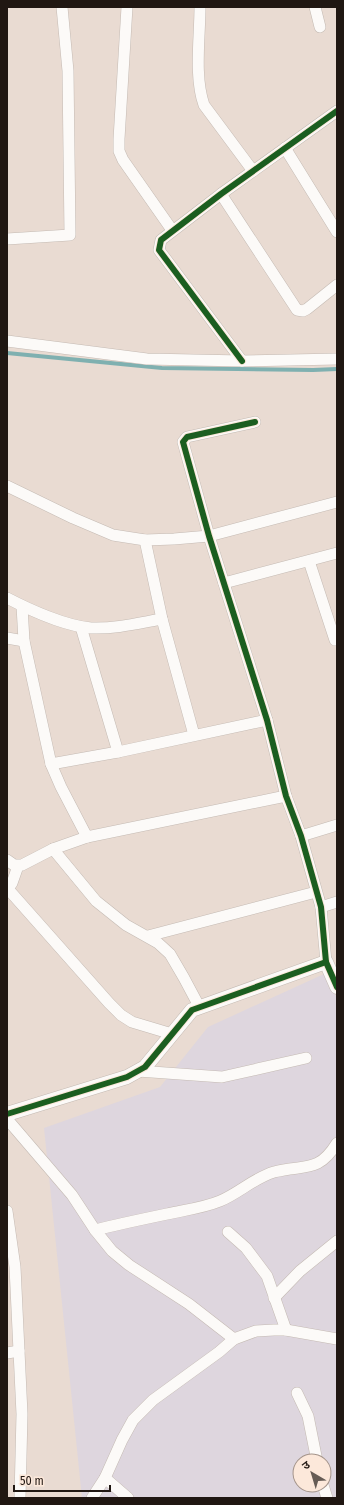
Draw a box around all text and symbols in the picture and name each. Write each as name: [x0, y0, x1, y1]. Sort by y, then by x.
north arrow: [292, 1453, 332, 1493]
text: उ: [300, 1458, 313, 1473]
scale bar: [14, 1467, 110, 1493]
text: 50 m: [20, 1474, 44, 1488]

